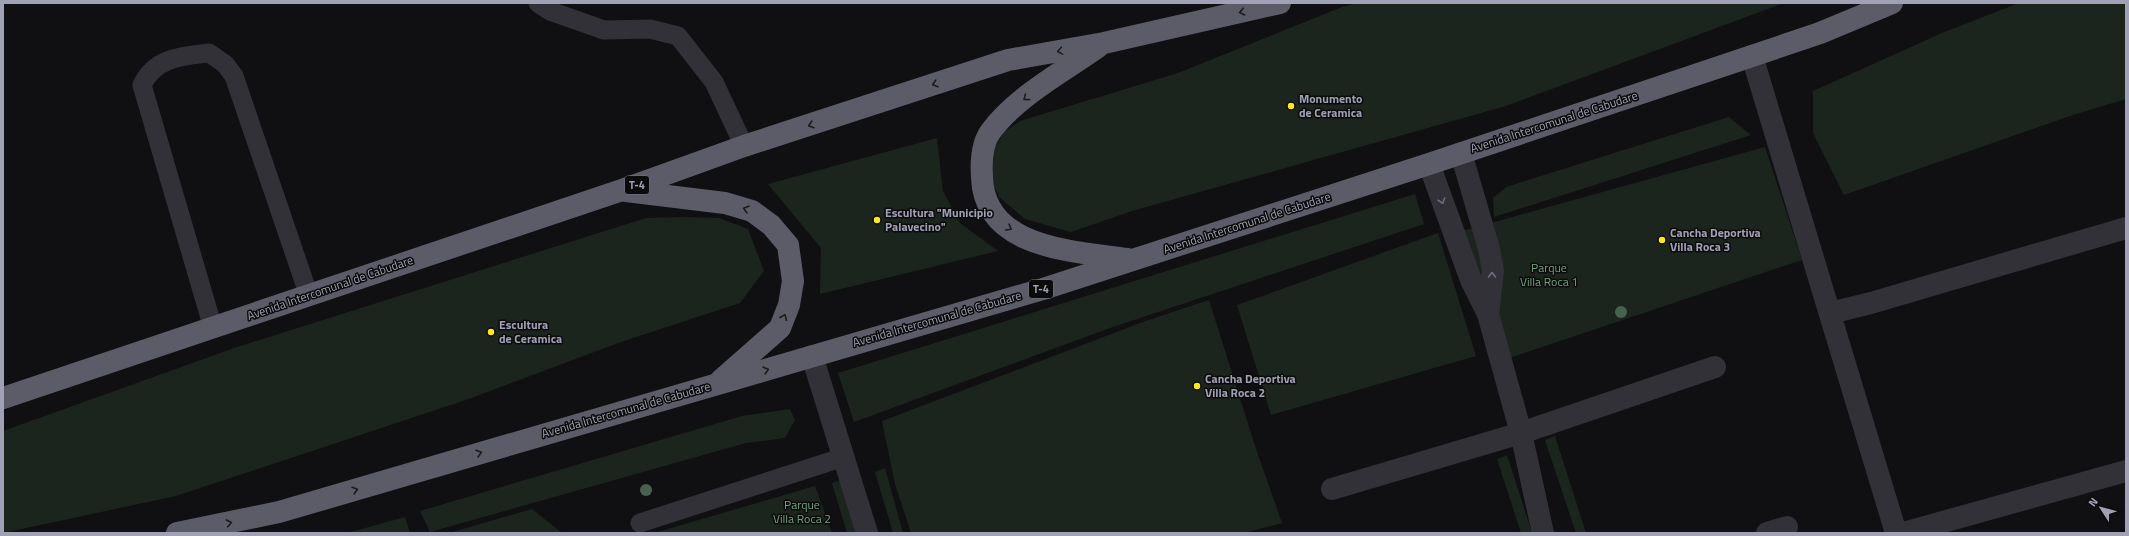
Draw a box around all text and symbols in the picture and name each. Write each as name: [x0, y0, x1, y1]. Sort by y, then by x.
one-way arrow: [1239, 7, 1245, 15]
one-way arrow: [1057, 46, 1063, 55]
one-way arrow: [931, 80, 938, 88]
street label: Avenida Intercomunal de Cabudare: [1468, 85, 1640, 158]
place label: Monumento de Ceramica: [1299, 89, 1362, 122]
one-way arrow: [1024, 93, 1031, 100]
marker: Monumento de Ceramica: [1286, 101, 1296, 111]
one-way arrow: [808, 120, 815, 128]
road number: T-4: [625, 176, 649, 194]
street label: Avenida Intercomunal de Cabudare: [1161, 186, 1333, 259]
one-way arrow: [1437, 197, 1446, 204]
place label: Escultura "Municipio Palavecino": [885, 203, 993, 236]
one-way arrow: [743, 205, 750, 214]
marker: Escultura "Municipio Palavecino": [872, 215, 882, 225]
place label: Cancha Deportiva Villa Roca 3: [1670, 223, 1761, 256]
one-way arrow: [1005, 224, 1012, 231]
marker: Cancha Deportiva Villa Roca 3: [1657, 235, 1667, 245]
street label: Avenida Intercomunal de Cabudare: [244, 250, 416, 325]
park label: Parque Villa Roca 1: [1520, 258, 1578, 291]
one-way arrow: [1488, 272, 1496, 278]
road number: T-4: [1029, 280, 1053, 298]
street label: Avenida Intercomunal de Cabudare: [850, 285, 1024, 352]
one-way arrow: [779, 314, 787, 322]
place label: Escultura de Ceramica: [499, 315, 562, 348]
marker: Escultura de Ceramica: [486, 327, 496, 337]
one-way arrow: [762, 366, 769, 375]
place label: Cancha Deportiva Villa Roca 2: [1205, 369, 1296, 402]
street label: Avenida Intercomunal de Cabudare: [539, 376, 713, 443]
marker: Cancha Deportiva Villa Roca 2: [1192, 381, 1202, 391]
one-way arrow: [476, 449, 483, 458]
one-way arrow: [351, 486, 358, 495]
north arrow: [2081, 488, 2121, 528]
text: N: [2084, 494, 2102, 510]
park label: Parque Villa Roca 2: [773, 495, 831, 528]
one-way arrow: [226, 519, 232, 527]

